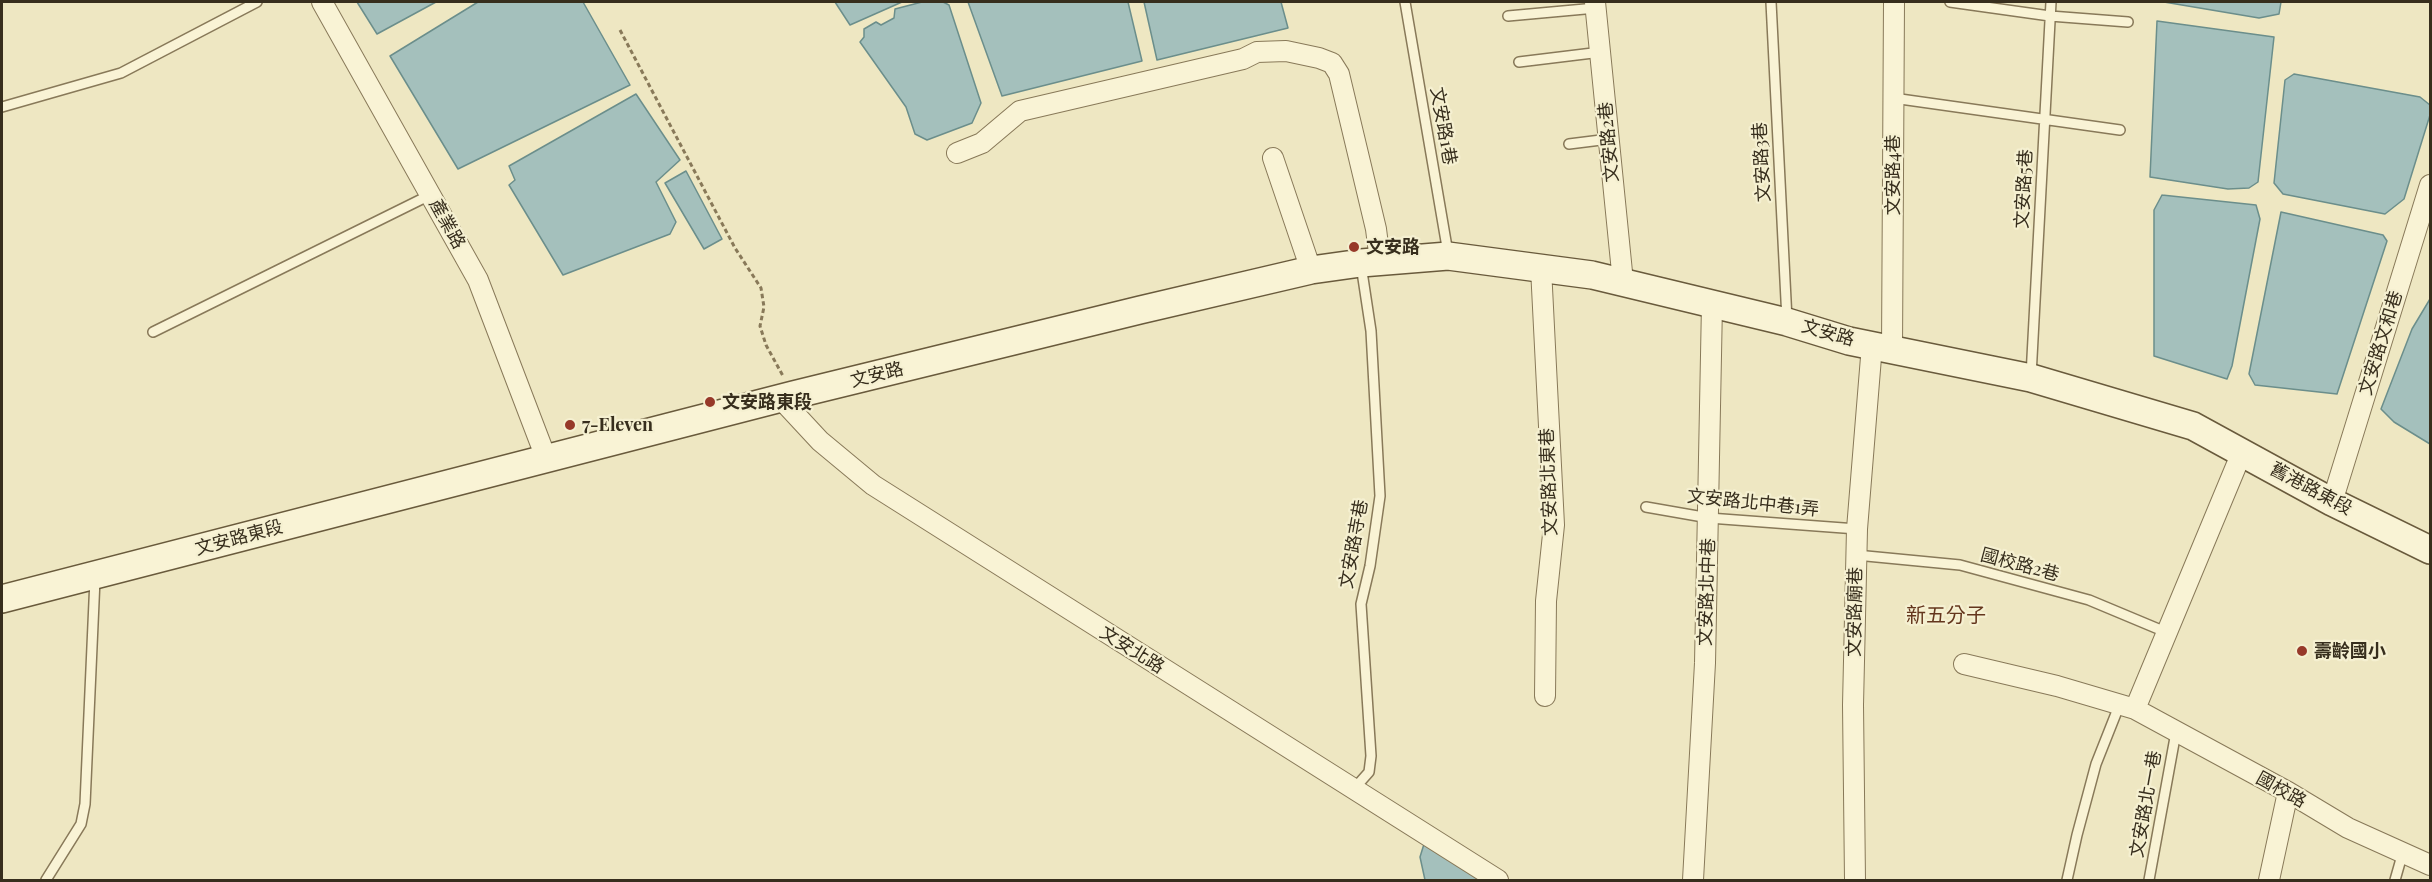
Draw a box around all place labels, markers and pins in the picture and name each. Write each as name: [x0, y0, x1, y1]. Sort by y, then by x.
place label: 文安路: [1366, 236, 1420, 258]
marker: 文安路: [1347, 240, 1361, 254]
place label: 文安路東段: [722, 391, 812, 413]
marker: 文安路東段: [703, 395, 717, 409]
place label: 7-Eleven: [582, 414, 653, 436]
marker: 7-Eleven: [563, 418, 577, 432]
place label: 壽齡國小: [2314, 640, 2386, 662]
marker: 壽齡國小: [2295, 644, 2309, 658]

